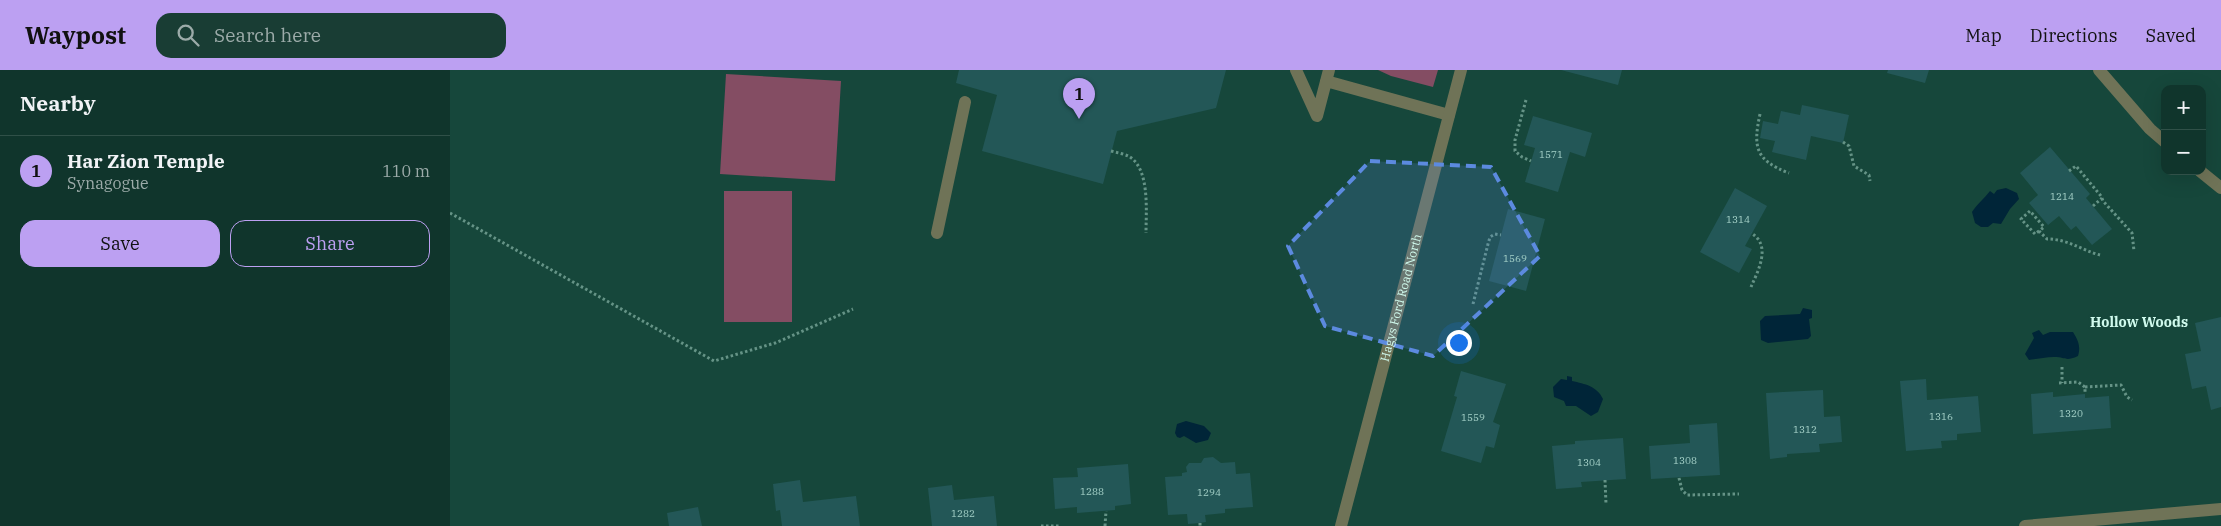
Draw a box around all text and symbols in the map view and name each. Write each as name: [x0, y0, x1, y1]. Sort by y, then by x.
search box: [156, 13, 506, 58]
text: Waypost: [25, 19, 126, 51]
icon: search: [174, 21, 202, 49]
text: Search here: [214, 23, 321, 47]
text: Map: [1965, 24, 2002, 47]
text: Directions: [2030, 24, 2118, 47]
text: Saved: [2146, 24, 2196, 47]
pin: 1: [1063, 78, 1095, 119]
map controls: [2161, 85, 2206, 175]
button: +: [2161, 85, 2206, 130]
text: Nearby: [20, 89, 96, 117]
button: −: [2161, 130, 2206, 175]
house number: 1571: [1539, 148, 1563, 161]
text: Har Zion Temple: [67, 149, 225, 173]
text: 1: [31, 161, 41, 181]
text: 110 m: [382, 161, 430, 181]
text: Synagogue: [67, 173, 149, 193]
house number: 1214: [2050, 190, 2074, 203]
house number: 1314: [1726, 213, 1750, 226]
button: Save: [20, 220, 220, 267]
button: Share: [230, 220, 430, 267]
street label: Hagys Ford Road North: [1377, 232, 1425, 363]
house number: 1569: [1503, 252, 1527, 265]
district label: Hollow Woods: [2090, 313, 2188, 331]
your location: [1446, 330, 1472, 356]
house number: 1320: [2059, 407, 2083, 420]
house number: 1316: [1929, 410, 1953, 423]
house number: 1559: [1461, 411, 1485, 424]
house number: 1312: [1793, 423, 1817, 436]
house number: 1308: [1673, 454, 1697, 467]
house number: 1304: [1577, 456, 1601, 469]
house number: 1288: [1080, 485, 1104, 498]
house number: 1294: [1197, 486, 1221, 499]
house number: 1282: [951, 507, 975, 520]

